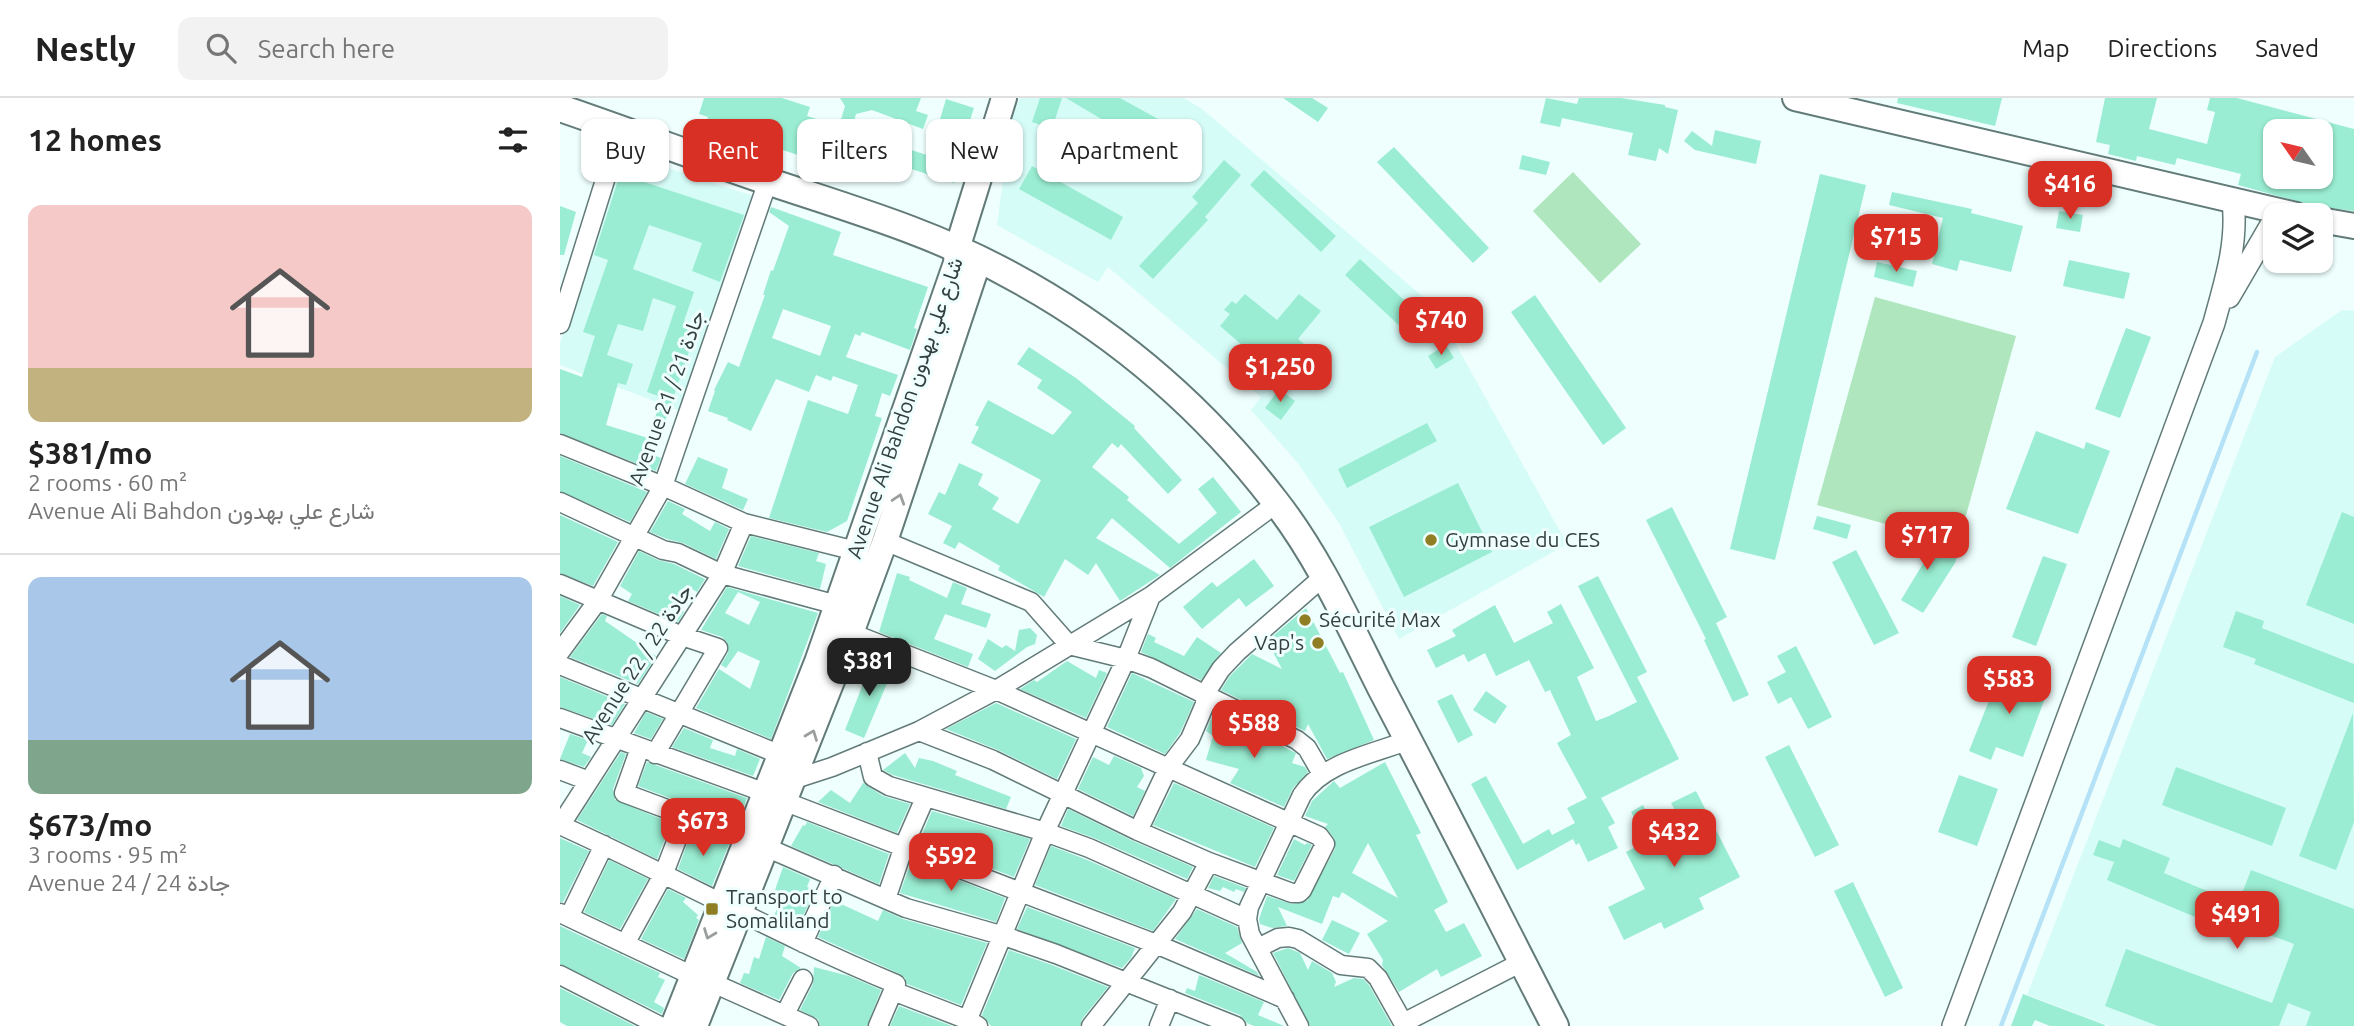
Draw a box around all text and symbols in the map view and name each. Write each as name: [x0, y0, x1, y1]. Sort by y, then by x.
search box: [178, 17, 668, 80]
icon: search: [202, 29, 240, 67]
text: Nestly: [35, 30, 136, 67]
text: Search here: [258, 34, 395, 63]
text: Map: [2022, 35, 2069, 62]
text: Directions: [2107, 35, 2217, 62]
text: Saved: [2255, 35, 2319, 62]
chip: Buy: [581, 119, 669, 182]
chip: Rent: [683, 119, 783, 182]
chip: Filters: [797, 119, 912, 182]
chip: New: [926, 119, 1023, 182]
chip: Apartment: [1037, 119, 1202, 182]
north arrow: [2263, 119, 2333, 189]
map controls: [2263, 119, 2333, 273]
icon: filters: [494, 121, 532, 159]
text: 12 homes: [28, 123, 162, 157]
pin: $416: [2029, 162, 2111, 221]
text: $416: [2044, 171, 2096, 196]
button: layers: [2263, 203, 2333, 273]
pin: $715: [1855, 214, 1937, 274]
text: $715: [1870, 224, 1922, 249]
icon: home: [217, 250, 343, 376]
street label: Avenue Ali Bahdon شارع علي بهدون: [841, 254, 973, 563]
pin: $740: [1400, 298, 1482, 357]
street label: Avenue 21 / جادة 21: [623, 307, 710, 489]
text: $740: [1415, 307, 1467, 332]
pin: $1,250: [1223, 344, 1337, 404]
text: $1,250: [1245, 354, 1315, 379]
text: $381/mo: [28, 436, 152, 470]
text: 2 rooms · 60 m²: [28, 470, 187, 495]
one-way arrow: [891, 493, 905, 505]
text: Avenue Ali Bahdon شارع علي بهدون: [28, 498, 375, 523]
pin: $717: [1886, 512, 1968, 572]
text: $717: [1901, 522, 1953, 547]
place label: Gymnase du CES: [1445, 527, 1600, 551]
marker: Gymnase du CES: [1423, 532, 1439, 548]
street label: Avenue 22 / جادة 22: [576, 580, 697, 748]
place label: Sécurité Max: [1319, 607, 1441, 631]
marker: Sécurité Max: [1297, 612, 1313, 628]
icon: home: [217, 622, 343, 748]
place label: Vap's: [1254, 630, 1304, 654]
marker: Vap's: [1310, 635, 1326, 651]
pin: $381: [828, 638, 910, 698]
text: $381: [843, 648, 895, 673]
pin: $583: [1968, 656, 2050, 716]
text: $583: [1983, 666, 2035, 691]
pin: $588: [1213, 700, 1295, 760]
text: $588: [1228, 710, 1280, 735]
one-way arrow: [803, 730, 817, 742]
pin: $673: [662, 798, 744, 858]
text: $673/mo: [28, 808, 152, 842]
text: $673: [677, 808, 729, 833]
pin: $432: [1633, 810, 1715, 869]
text: $432: [1648, 819, 1700, 844]
pin: $592: [910, 834, 992, 893]
text: 3 rooms · 95 m²: [28, 842, 187, 867]
text: $592: [925, 843, 977, 868]
text: Avenue 24 / جادة 24: [28, 870, 230, 895]
place label: Transport to Somaliland: [726, 884, 843, 932]
pin: $491: [2196, 892, 2278, 951]
marker: Transport to Somaliland: [704, 901, 720, 917]
text: $491: [2211, 901, 2263, 926]
one-way arrow: [703, 928, 717, 940]

